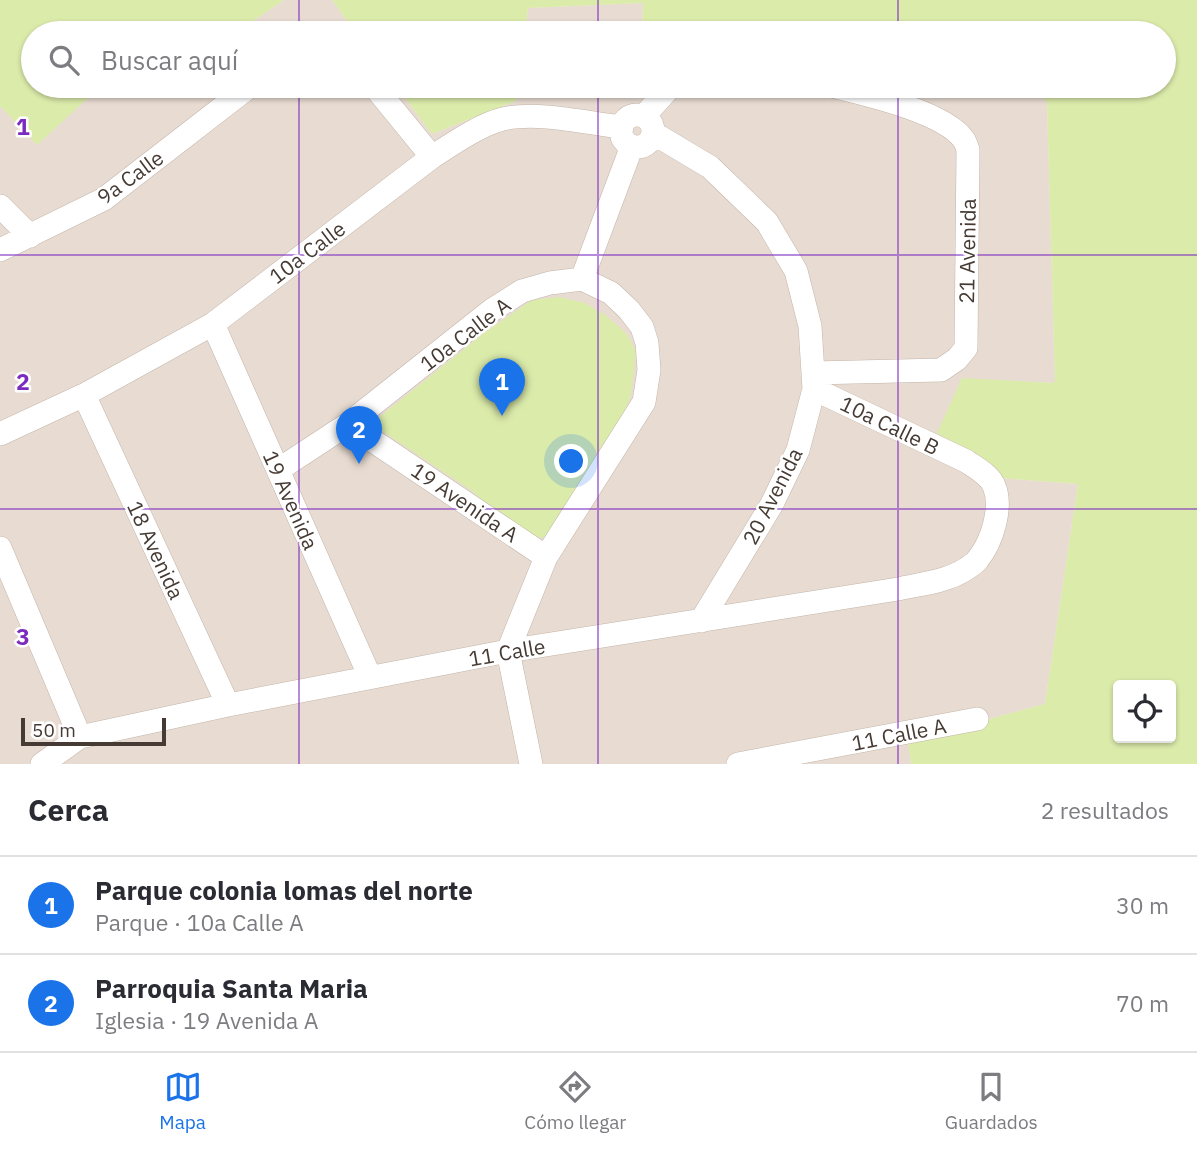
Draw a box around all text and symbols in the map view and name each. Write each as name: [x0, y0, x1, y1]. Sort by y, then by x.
search box: [21, 21, 1176, 98]
icon: search: [45, 41, 83, 79]
text: Buscar aquí: [101, 43, 238, 77]
text: 1: [16, 111, 30, 141]
street label: 9a Calle: [91, 143, 169, 211]
street label: 21 Avenida: [952, 198, 982, 304]
street label: 10a Calle: [263, 214, 351, 290]
street label: 10a Calle A: [414, 291, 516, 377]
pin: 1: [479, 358, 525, 416]
text: 2: [16, 366, 30, 396]
street label: 10a Calle B: [836, 389, 944, 461]
pin: 2: [336, 406, 382, 464]
street label: 20 Avenida: [736, 443, 808, 549]
your location: [554, 444, 588, 478]
street label: 19 Avenida: [257, 446, 325, 554]
street label: 19 Avenida A: [406, 456, 524, 548]
street label: 18 Avenida: [121, 496, 191, 604]
text: 3: [16, 621, 30, 651]
street label: 11 Calle: [467, 632, 547, 672]
map controls: [1113, 680, 1176, 743]
button: locate: [1113, 680, 1176, 743]
street label: 11 Calle A: [849, 711, 949, 757]
scale bar: [21, 715, 166, 747]
text: 50 m: [32, 718, 76, 742]
text: Cerca: [28, 790, 109, 829]
text: 2 resultados: [1041, 795, 1169, 825]
text: Parque colonia lomas del norte: [95, 873, 473, 907]
text: 1: [44, 890, 58, 920]
text: 30 m: [1116, 890, 1169, 920]
text: Parque · 10a Calle A: [95, 907, 304, 937]
text: Parroquia Santa Maria: [95, 971, 368, 1005]
text: 2: [44, 988, 58, 1018]
text: 70 m: [1116, 988, 1169, 1018]
text: Iglesia · 19 Avenida A: [95, 1005, 319, 1035]
tab: Mapa: [159, 1068, 206, 1134]
tab: Cómo llegar: [524, 1068, 626, 1134]
tab: Guardados: [945, 1068, 1038, 1134]

